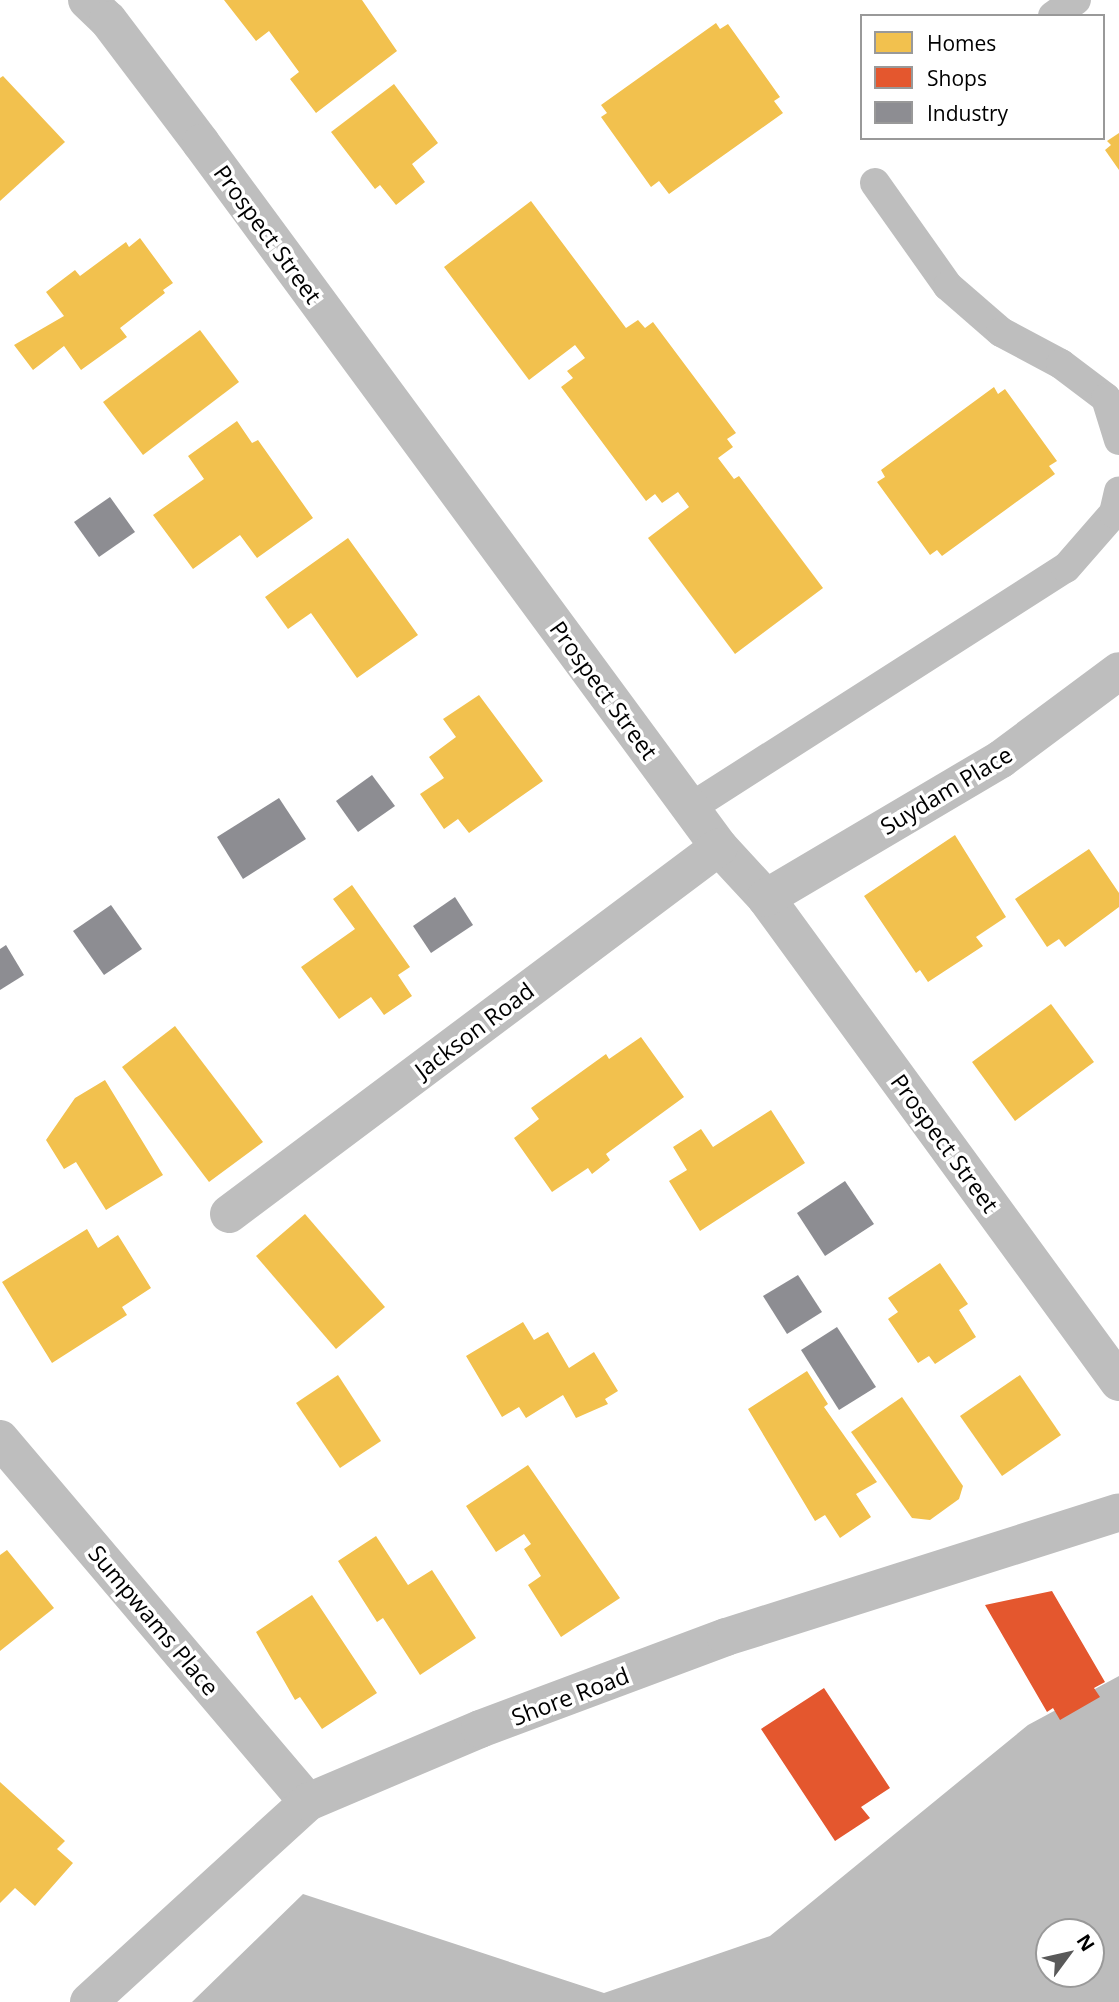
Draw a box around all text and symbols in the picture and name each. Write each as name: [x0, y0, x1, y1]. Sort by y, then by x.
legend: [860, 14, 1105, 140]
text: Homes: [927, 29, 996, 57]
text: Shops: [927, 64, 987, 92]
text: Industry: [927, 99, 1008, 127]
street label: Prospect Street: [209, 159, 327, 309]
street label: Prospect Street: [545, 615, 663, 765]
street label: Suydam Place: [875, 740, 1017, 840]
street label: Jackson Road: [409, 976, 539, 1084]
street label: Prospect Street: [886, 1068, 1004, 1218]
street label: Sumpwams Place: [83, 1539, 225, 1701]
street label: Shore Road: [507, 1661, 633, 1731]
north arrow: [1035, 1918, 1105, 1988]
text: N: [1071, 1929, 1101, 1956]

